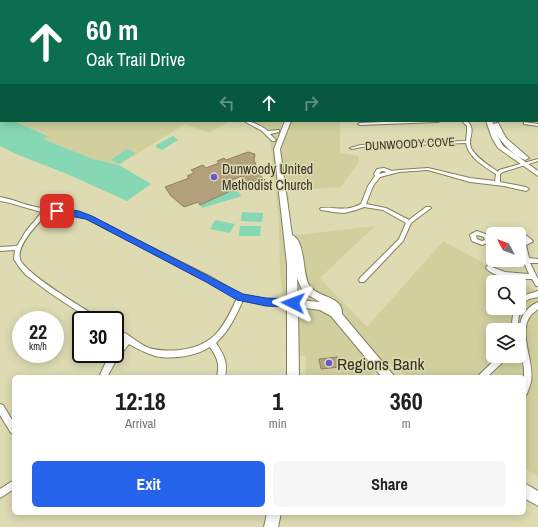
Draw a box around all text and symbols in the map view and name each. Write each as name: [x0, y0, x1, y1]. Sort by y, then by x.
text: 60 m: [86, 11, 138, 49]
icon: ahead: [20, 16, 72, 68]
text: Oak Trail Drive: [86, 47, 185, 72]
icon: left: [216, 92, 238, 114]
icon: ahead: [258, 92, 280, 114]
icon: right: [300, 92, 322, 114]
street label: DUNWOODY COVE: [365, 134, 455, 154]
place label: Dunwoody United Methodist Church: [222, 160, 313, 194]
marker: Dunwoody United Methodist Church: [209, 172, 219, 182]
pin: [40, 194, 74, 228]
icon: arrive: [46, 200, 68, 222]
north arrow: [486, 227, 526, 267]
map controls: [486, 227, 526, 363]
button: search: [486, 275, 526, 315]
position arrow: [272, 282, 314, 324]
speed limit sign: 30: [72, 311, 124, 363]
text: 22: [29, 318, 47, 345]
button: layers: [486, 323, 526, 363]
text: km/h: [29, 340, 47, 353]
place label: Regions Bank: [337, 352, 425, 375]
marker: Regions Bank: [324, 358, 334, 368]
text: 12:18: [115, 385, 166, 417]
text: 1: [272, 385, 283, 417]
text: 360: [390, 385, 423, 417]
text: Arrival: [125, 415, 156, 432]
text: min: [269, 415, 287, 432]
text: m: [402, 415, 411, 432]
button: Exit: [32, 461, 265, 507]
button: Share: [273, 461, 506, 507]

